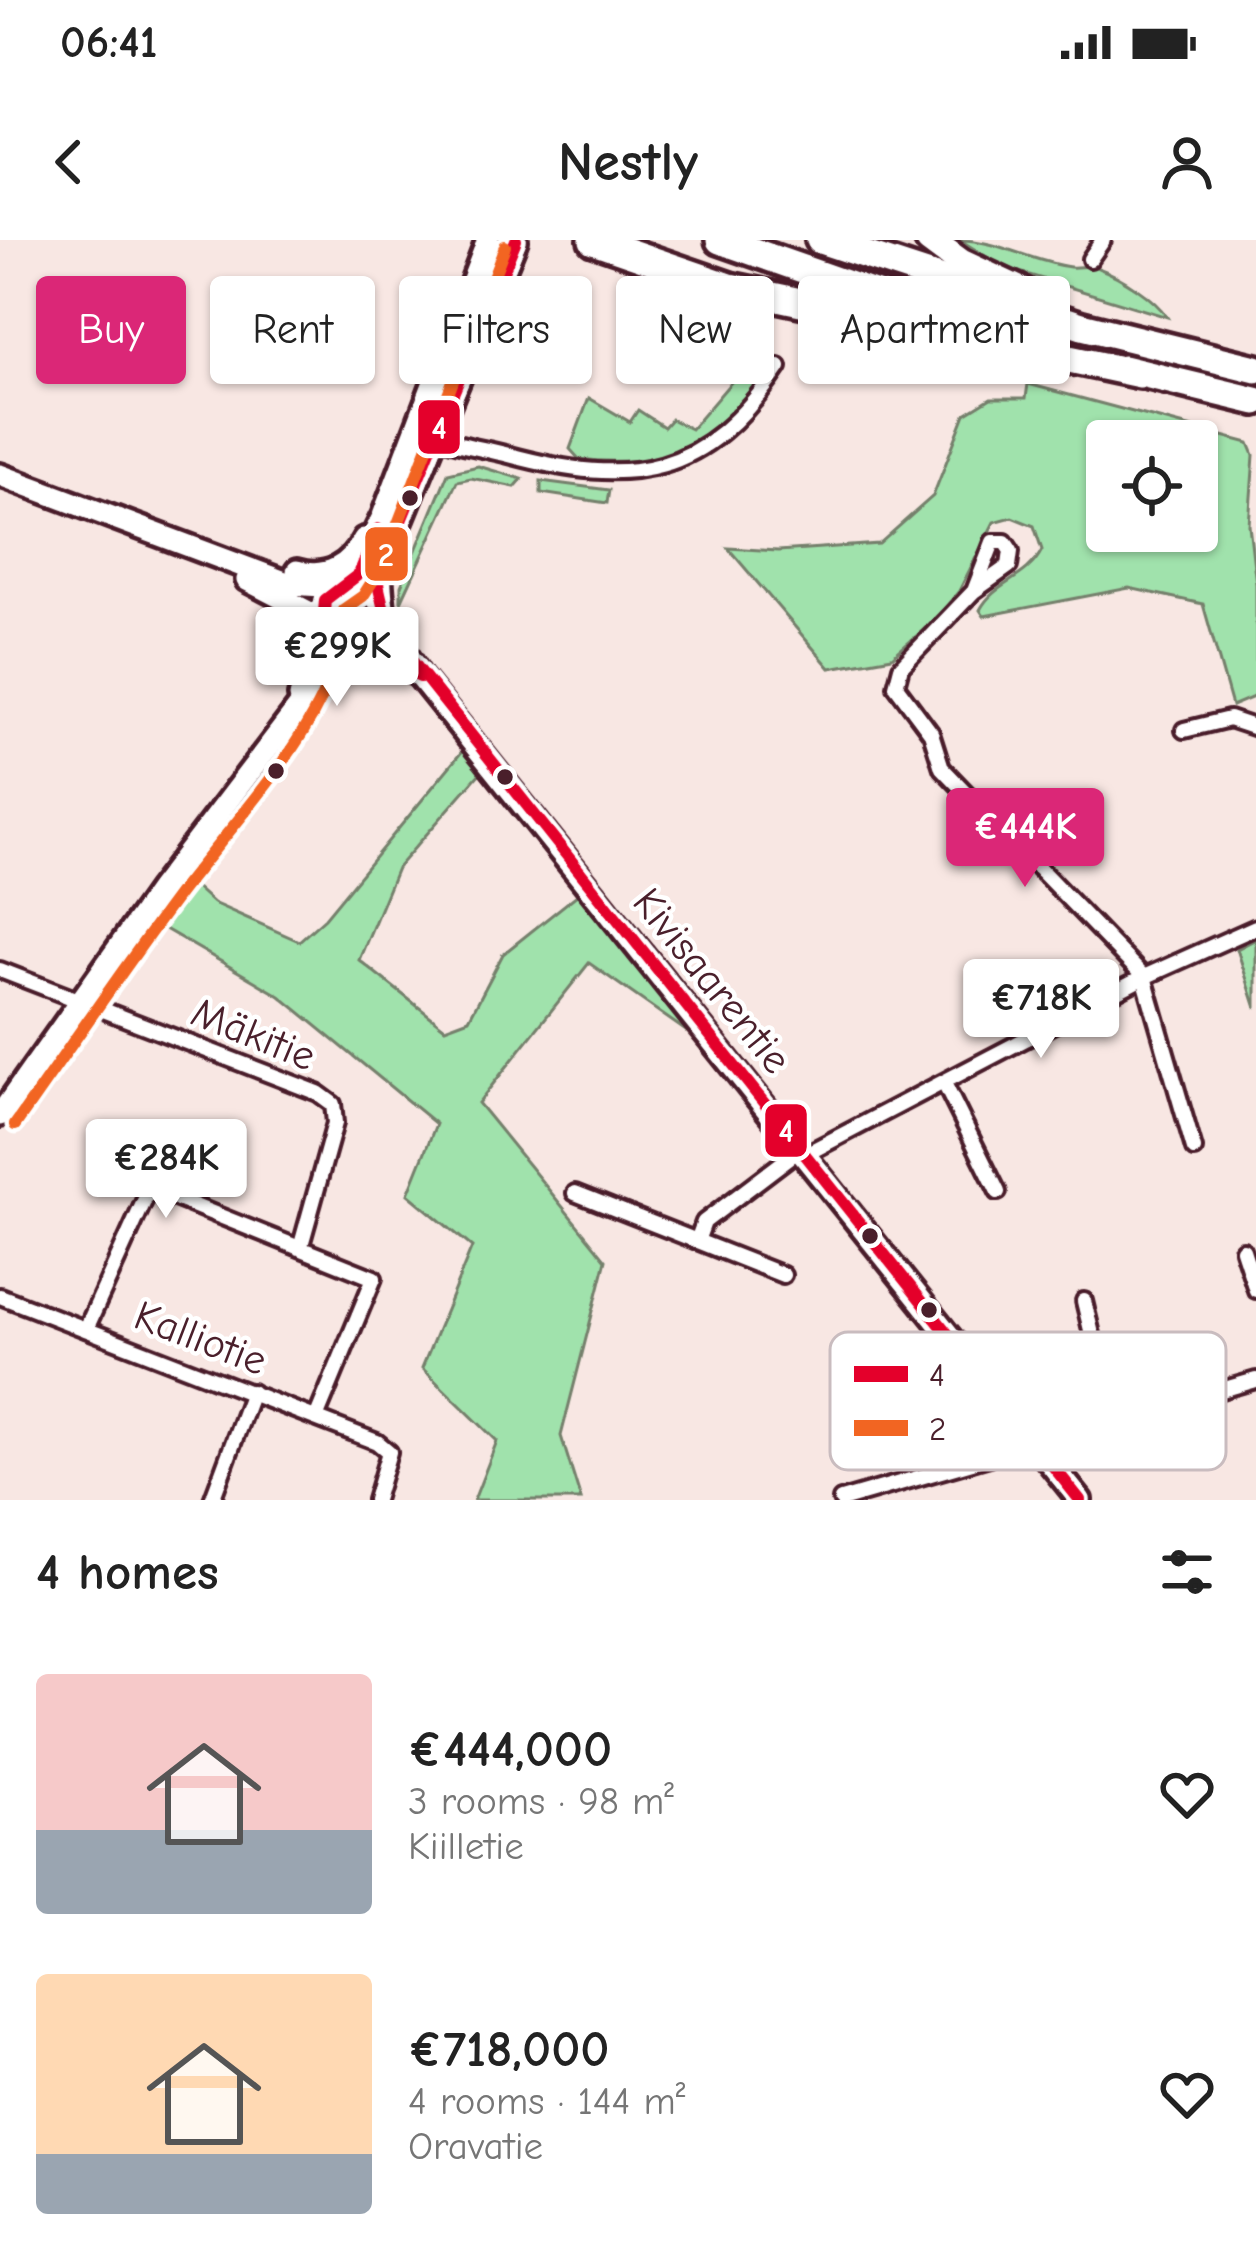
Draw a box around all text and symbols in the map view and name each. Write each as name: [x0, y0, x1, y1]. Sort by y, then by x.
text: 06:41: [60, 16, 157, 68]
icon: back: [36, 129, 102, 195]
icon: person: [1154, 129, 1220, 195]
text: Nestly: [558, 131, 698, 194]
chip: Buy: [36, 276, 186, 384]
chip: Rent: [210, 276, 375, 384]
chip: Filters: [399, 276, 592, 384]
chip: New: [616, 276, 774, 384]
chip: Apartment: [798, 276, 1070, 384]
line badge: 4: [416, 398, 462, 456]
text: 4: [431, 409, 447, 447]
map controls: [1086, 420, 1218, 552]
button: locate: [1086, 420, 1218, 552]
unlabelled marker: [399, 487, 421, 509]
line badge: 2: [363, 525, 410, 583]
text: 2: [378, 536, 394, 574]
pin: €299K: [253, 607, 421, 709]
text: €299K: [282, 623, 392, 668]
unlabelled marker: [265, 760, 287, 782]
unlabelled marker: [494, 766, 516, 788]
pin: €444K: [941, 788, 1109, 890]
text: €444K: [973, 804, 1077, 849]
street label: Kivisaarentie: [622, 879, 801, 1083]
pin: €718K: [957, 959, 1125, 1061]
text: €718K: [990, 975, 1092, 1020]
street label: Mäkitie: [184, 987, 323, 1081]
line badge: 4: [763, 1102, 809, 1159]
text: 4: [778, 1112, 794, 1150]
pin: €284K: [82, 1119, 250, 1221]
text: €284K: [113, 1135, 219, 1180]
unlabelled marker: [859, 1225, 881, 1247]
street label: Kalliotie: [127, 1291, 273, 1386]
unlabelled marker: [918, 1299, 940, 1321]
legend: [830, 1332, 1226, 1470]
text: 4: [929, 1356, 945, 1394]
text: 2: [929, 1410, 946, 1448]
icon: filters: [1154, 1539, 1220, 1605]
text: 4 homes: [36, 1543, 219, 1602]
text: €444,000: [408, 1720, 612, 1779]
icon: home: [132, 1722, 276, 1866]
icon: heart: [1154, 1761, 1220, 1827]
text: 3 rooms · 98 m²: [408, 1779, 674, 1824]
text: Kiilletie: [408, 1824, 524, 1869]
text: €718,000: [408, 2020, 610, 2079]
icon: home: [132, 2022, 276, 2166]
icon: heart: [1154, 2061, 1220, 2127]
text: 4 rooms · 144 m²: [408, 2079, 686, 2124]
text: Oravatie: [408, 2124, 543, 2169]

